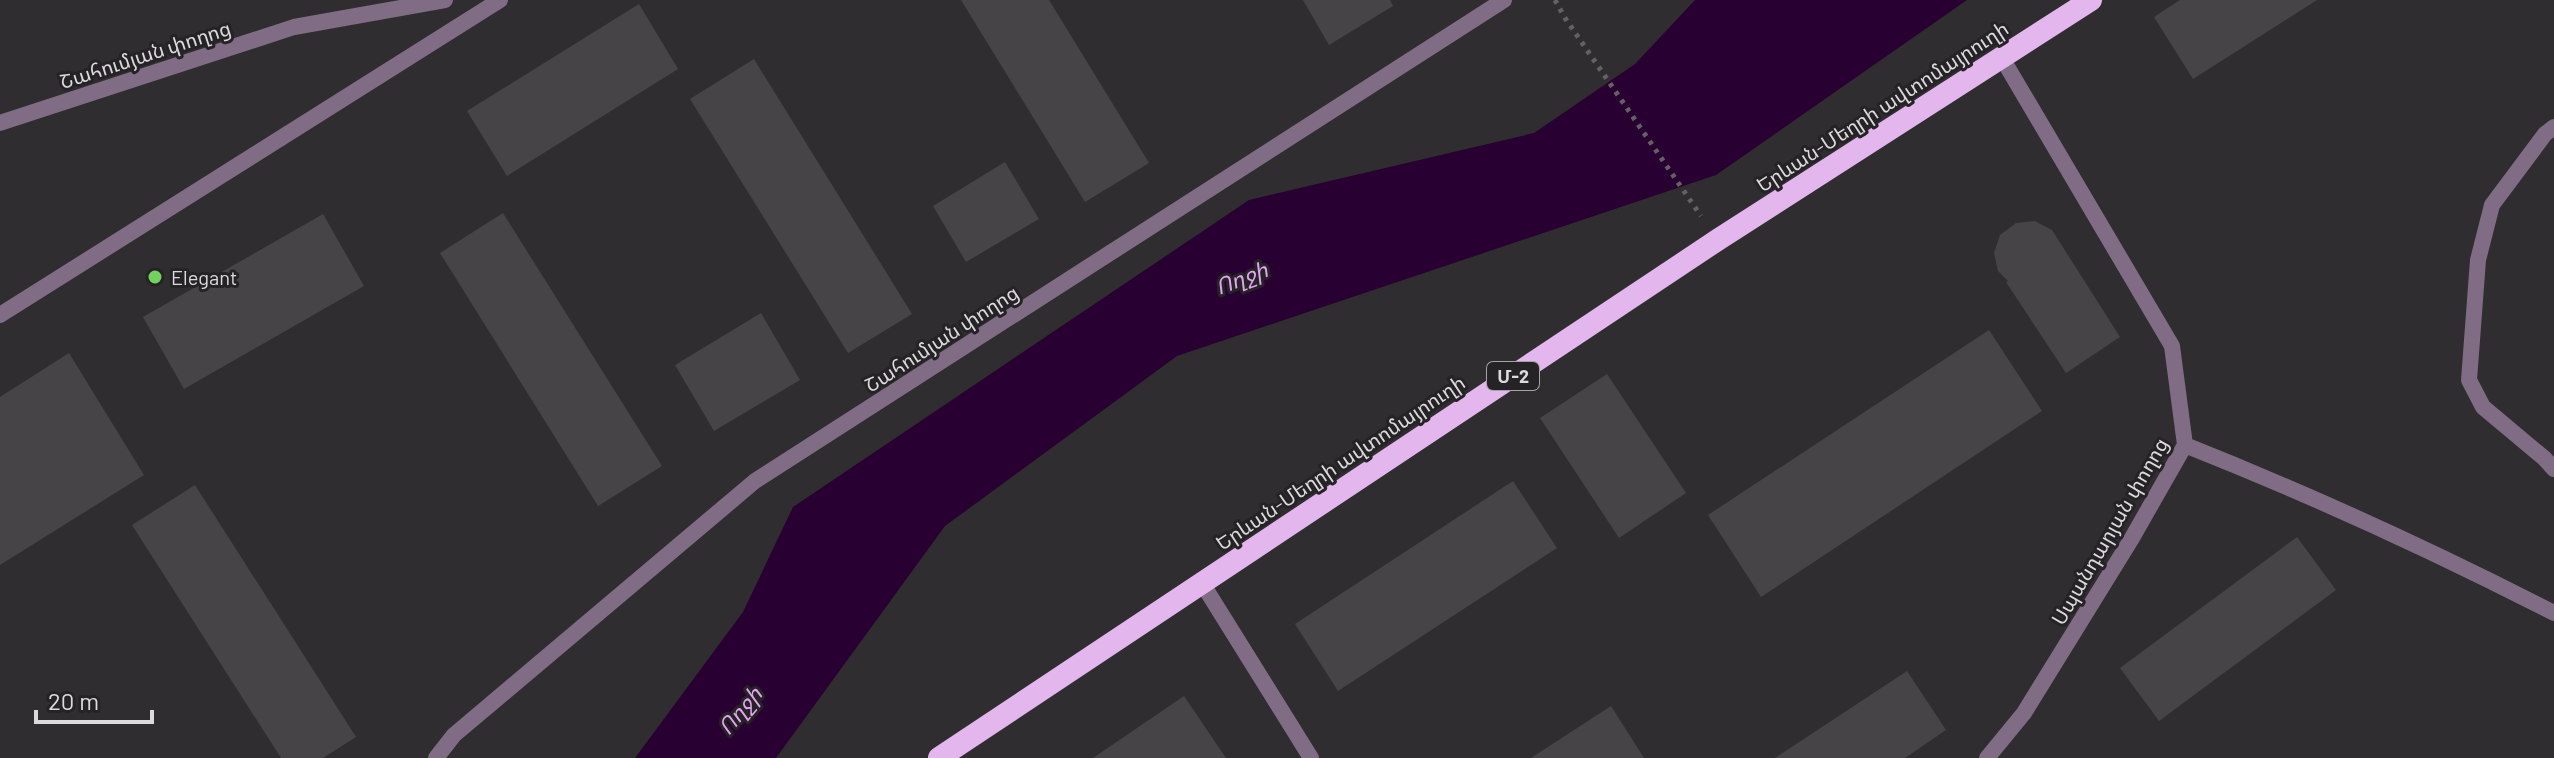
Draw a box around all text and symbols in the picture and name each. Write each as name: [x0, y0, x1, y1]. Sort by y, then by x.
street label: Շահումյան փողոց: [56, 15, 234, 94]
street label: Երևան-Մեղրի ավտոմայրուղի: [1752, 16, 2013, 197]
water label: Ողջի: [1211, 255, 1273, 301]
place label: Elegant: [171, 265, 237, 289]
marker: Elegant: [146, 268, 164, 286]
street label: Շահումյան փողոց: [860, 279, 1023, 398]
road number: Մ-2: [1487, 362, 1539, 390]
street label: Երևան-Մեղրի ավտոմայրուղի: [1211, 370, 1470, 555]
street label: Սպանդարյան փողոց: [2046, 433, 2173, 629]
scale bar: [36, 674, 152, 724]
water label: Ողջի: [712, 680, 768, 740]
text: 20 m: [48, 686, 99, 715]

